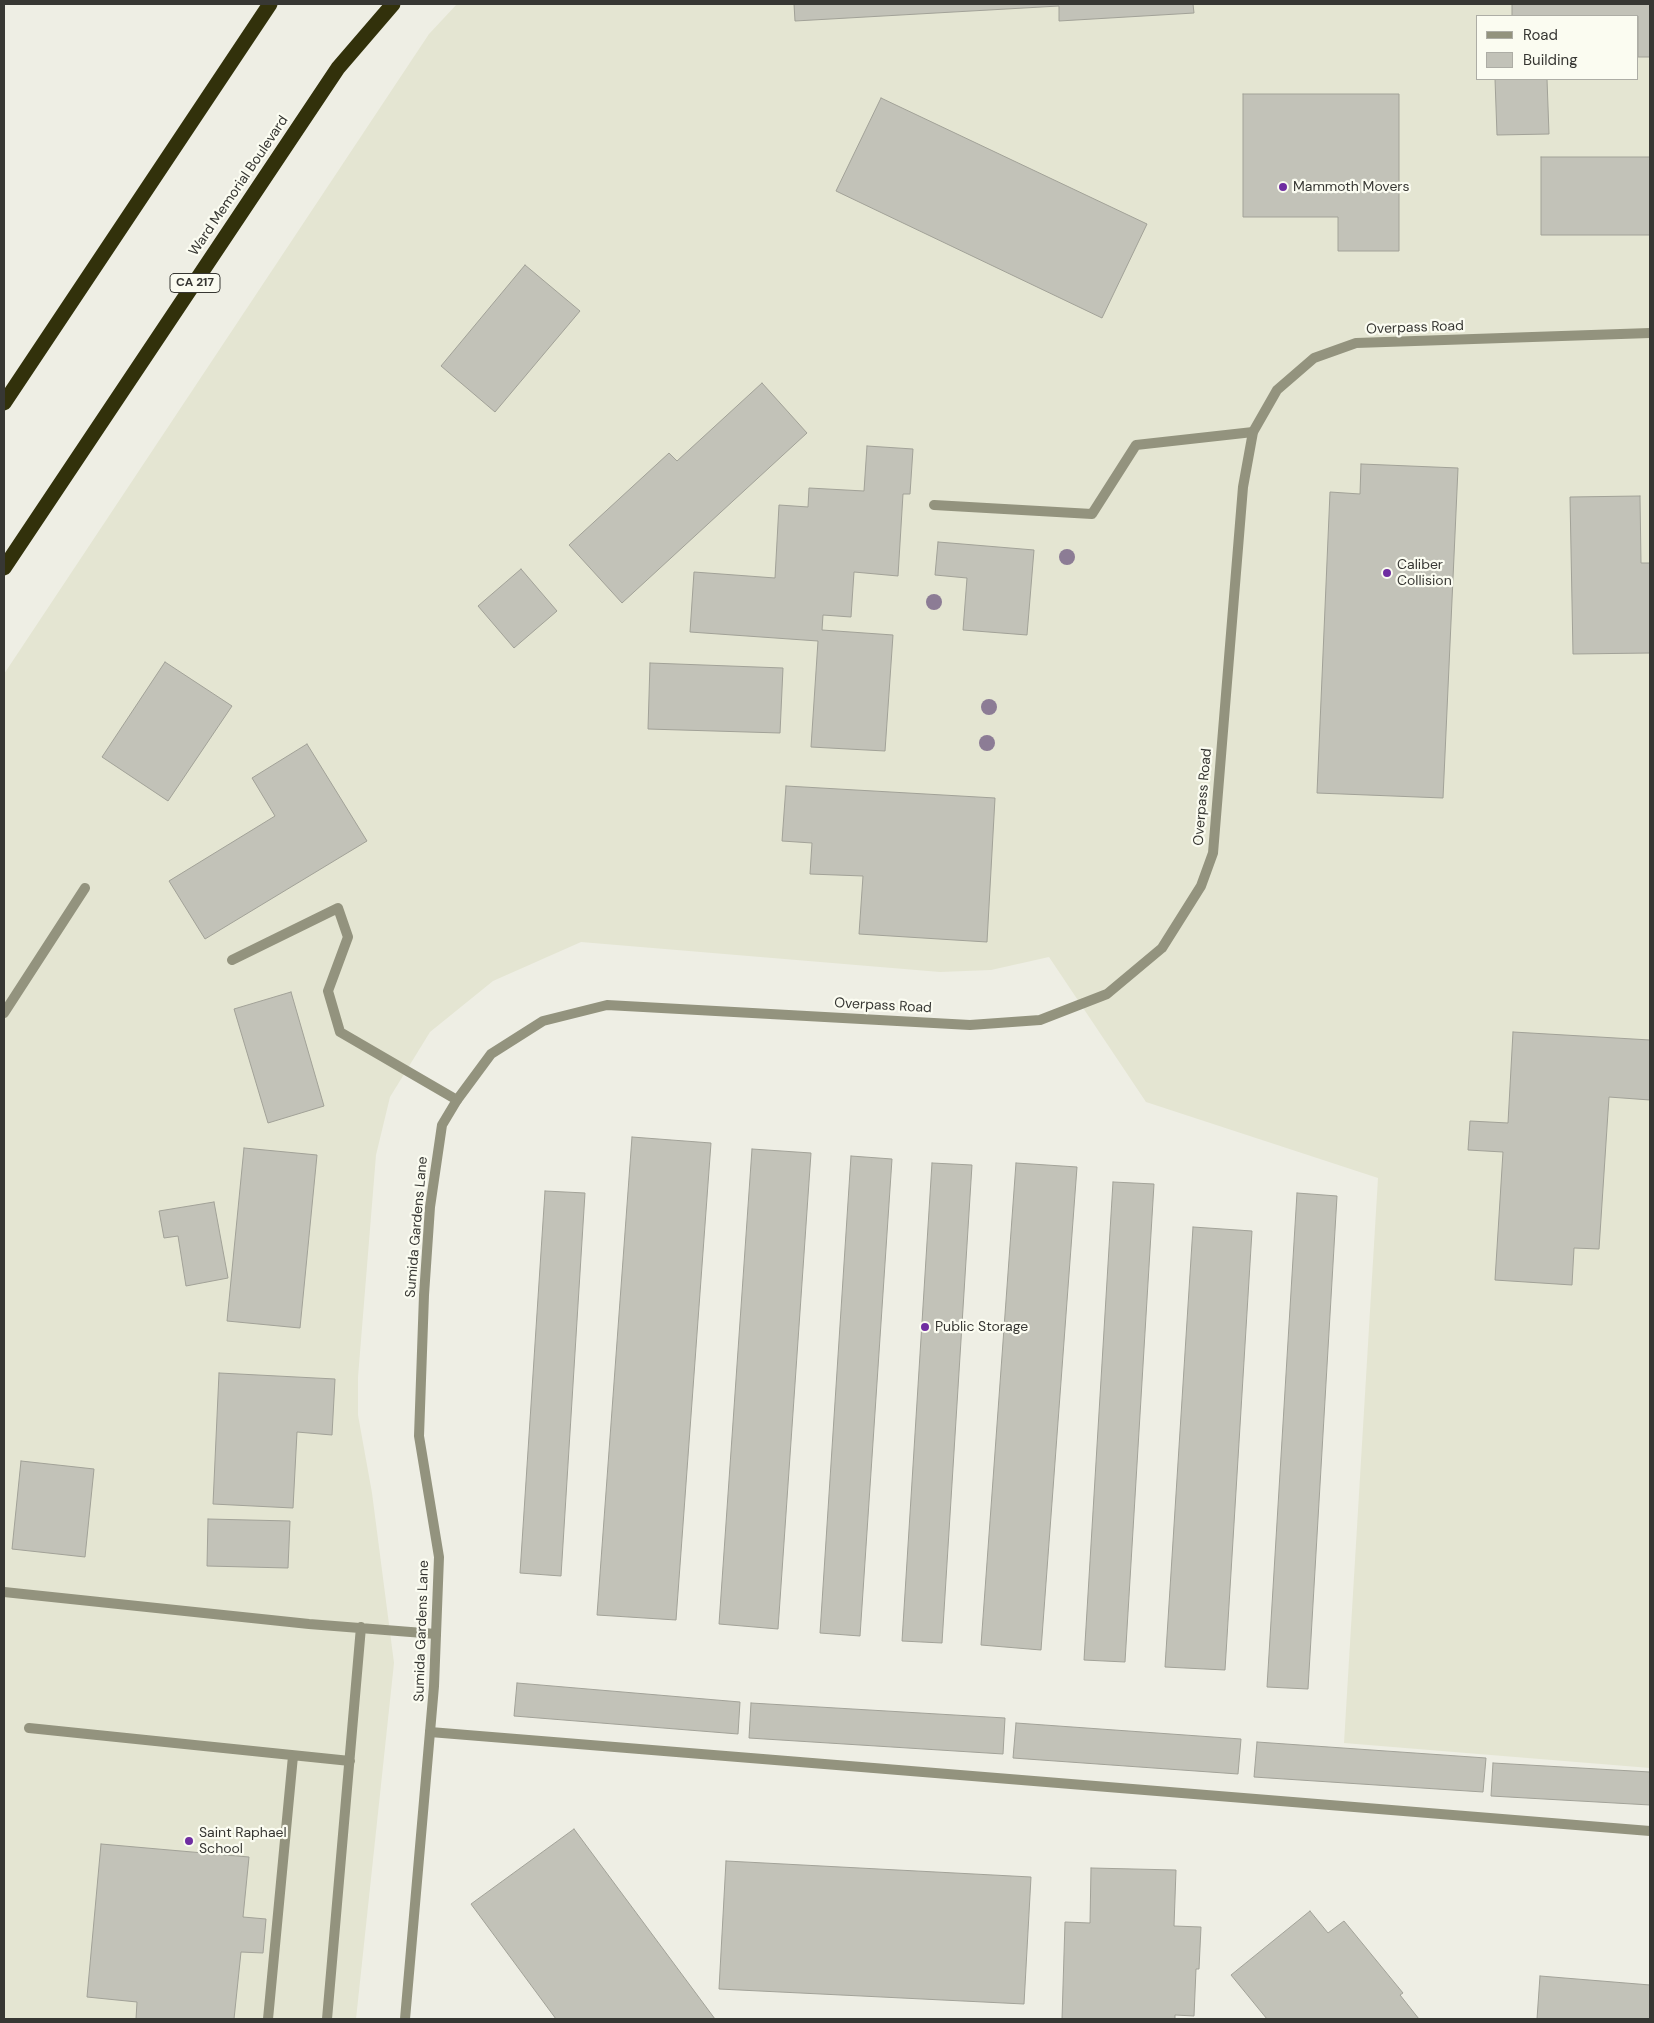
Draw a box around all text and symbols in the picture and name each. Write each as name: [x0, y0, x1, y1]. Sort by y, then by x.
legend: [1476, 15, 1639, 80]
text: Road: [1523, 25, 1558, 45]
text: Building: [1523, 50, 1578, 70]
street label: Ward Memorial Boulevard: [186, 113, 292, 259]
place label: Mammoth Movers: [1293, 179, 1410, 195]
marker: Mammoth Movers: [1277, 181, 1289, 193]
road number: CA 217: [170, 274, 220, 292]
street label: Overpass Road: [1366, 318, 1464, 338]
place label: Caliber Collision: [1397, 557, 1452, 590]
marker: Caliber Collision: [1381, 567, 1393, 579]
street label: Overpass Road: [1190, 748, 1216, 846]
street label: Overpass Road: [834, 995, 932, 1017]
street label: Sumida Gardens Lane: [402, 1156, 432, 1298]
place label: Public Storage: [935, 1319, 1028, 1335]
marker: Public Storage: [919, 1321, 931, 1333]
street label: Sumida Gardens Lane: [411, 1560, 433, 1702]
place label: Saint Raphael School: [199, 1825, 287, 1858]
marker: Saint Raphael School: [183, 1835, 195, 1847]

